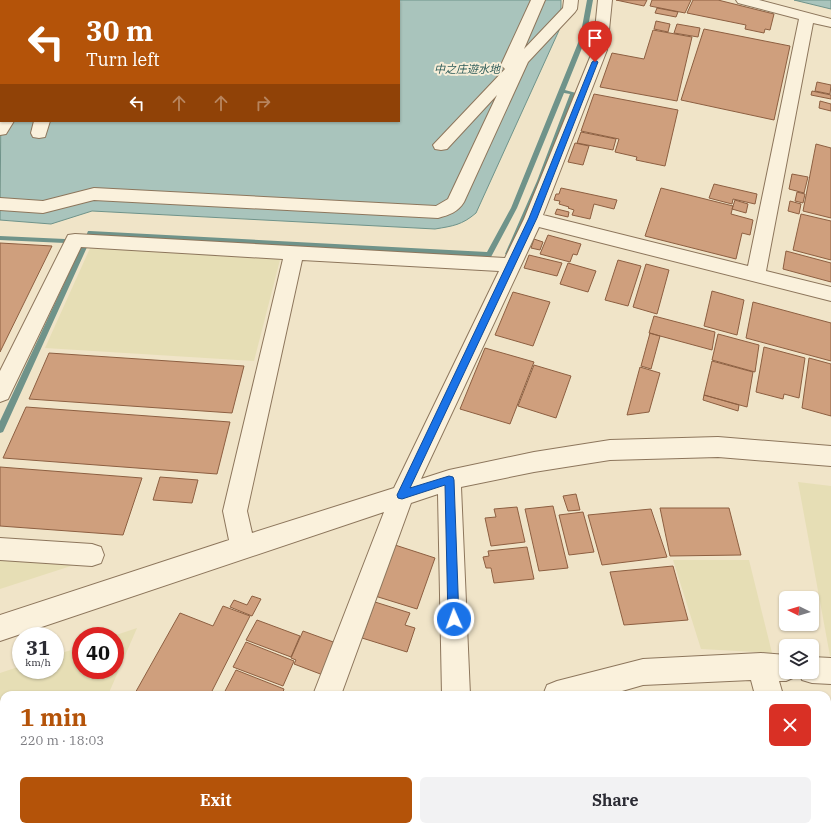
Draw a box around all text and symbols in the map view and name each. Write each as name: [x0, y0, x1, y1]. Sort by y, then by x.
text: 30 m: [86, 12, 153, 49]
icon: left: [20, 16, 72, 68]
pin: [578, 21, 612, 62]
icon: arrive: [584, 27, 606, 49]
text: Turn left: [86, 48, 160, 71]
water label: 中之庄遊水地: [434, 62, 501, 76]
icon: left: [126, 92, 148, 114]
icon: ahead: [168, 92, 190, 114]
icon: ahead: [210, 92, 232, 114]
icon: right: [252, 92, 274, 114]
north arrow: [779, 591, 819, 631]
map controls: [779, 591, 819, 679]
position arrow: [433, 598, 475, 640]
speed limit sign: 40: [72, 627, 124, 679]
text: 31: [26, 634, 50, 661]
button: layers: [779, 639, 819, 679]
text: km/h: [25, 656, 51, 669]
text: 1 min: [20, 701, 87, 733]
button: close: [769, 704, 811, 746]
text: 220 m · 18:03: [20, 732, 104, 749]
button: Exit: [20, 777, 412, 823]
button: Share: [420, 777, 811, 823]

